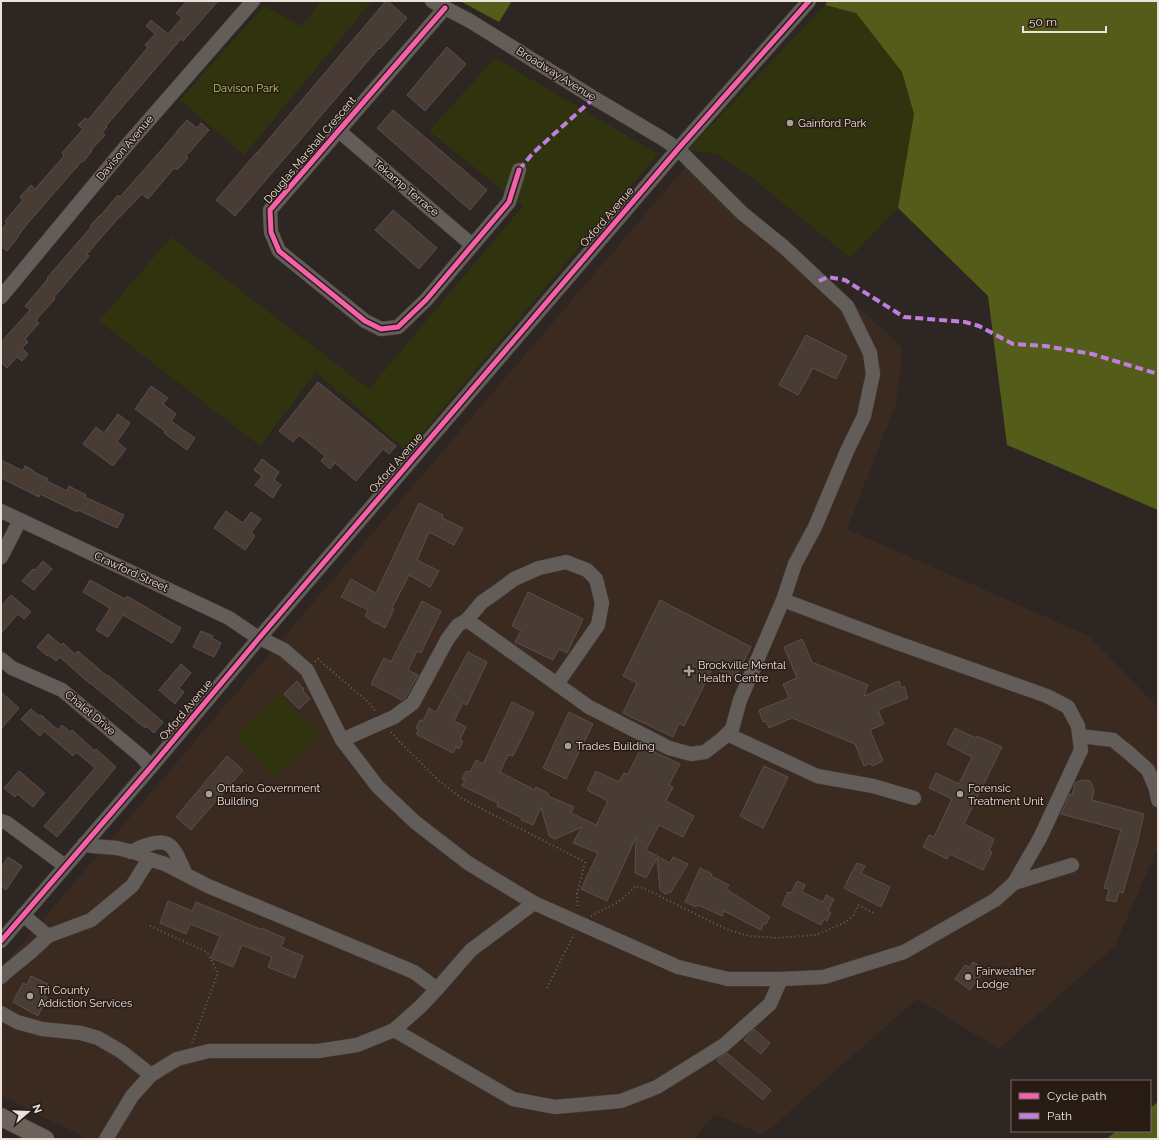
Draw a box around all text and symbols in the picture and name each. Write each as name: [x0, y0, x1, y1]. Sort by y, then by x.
scale bar: [1023, 8, 1106, 34]
text: 50 m: [1029, 15, 1057, 29]
street label: Broadway Avenue: [514, 44, 599, 104]
park label: Davison Park: [213, 82, 279, 95]
street label: Douglas Marshall Crescent: [261, 94, 359, 206]
street label: Davison Avenue: [94, 112, 156, 183]
place label: Gainford Park: [798, 117, 867, 130]
marker: Gainford Park: [785, 118, 795, 128]
street label: Tekamp Terrace: [371, 157, 442, 219]
street label: Oxford Avenue: [577, 184, 637, 250]
street label: Oxford Avenue: [366, 430, 426, 496]
street label: Crawford Street: [92, 549, 170, 595]
place label: Brockville Mental Health Centre: [698, 659, 786, 685]
marker: Brockville Mental Health Centre: [683, 665, 695, 677]
street label: Oxford Avenue: [157, 677, 216, 743]
street label: Chalet Drive: [62, 688, 118, 738]
place label: Trades Building: [576, 740, 655, 753]
marker: Trades Building: [563, 741, 573, 751]
place label: Ontario Government Building: [217, 782, 320, 808]
place label: Forensic Treatment Unit: [968, 782, 1044, 808]
marker: Ontario Government Building: [204, 789, 214, 799]
marker: Forensic Treatment Unit: [955, 789, 965, 799]
place label: Fairweather Lodge: [976, 965, 1036, 991]
marker: Fairweather Lodge: [963, 972, 973, 982]
place label: Tri County Addiction Services: [38, 984, 132, 1010]
marker: Tri County Addiction Services: [25, 991, 35, 1001]
legend: [1011, 1080, 1151, 1132]
text: Cycle path: [1047, 1089, 1106, 1103]
north arrow: [8, 1092, 48, 1132]
text: N: [29, 1103, 44, 1115]
text: Path: [1047, 1109, 1072, 1123]

